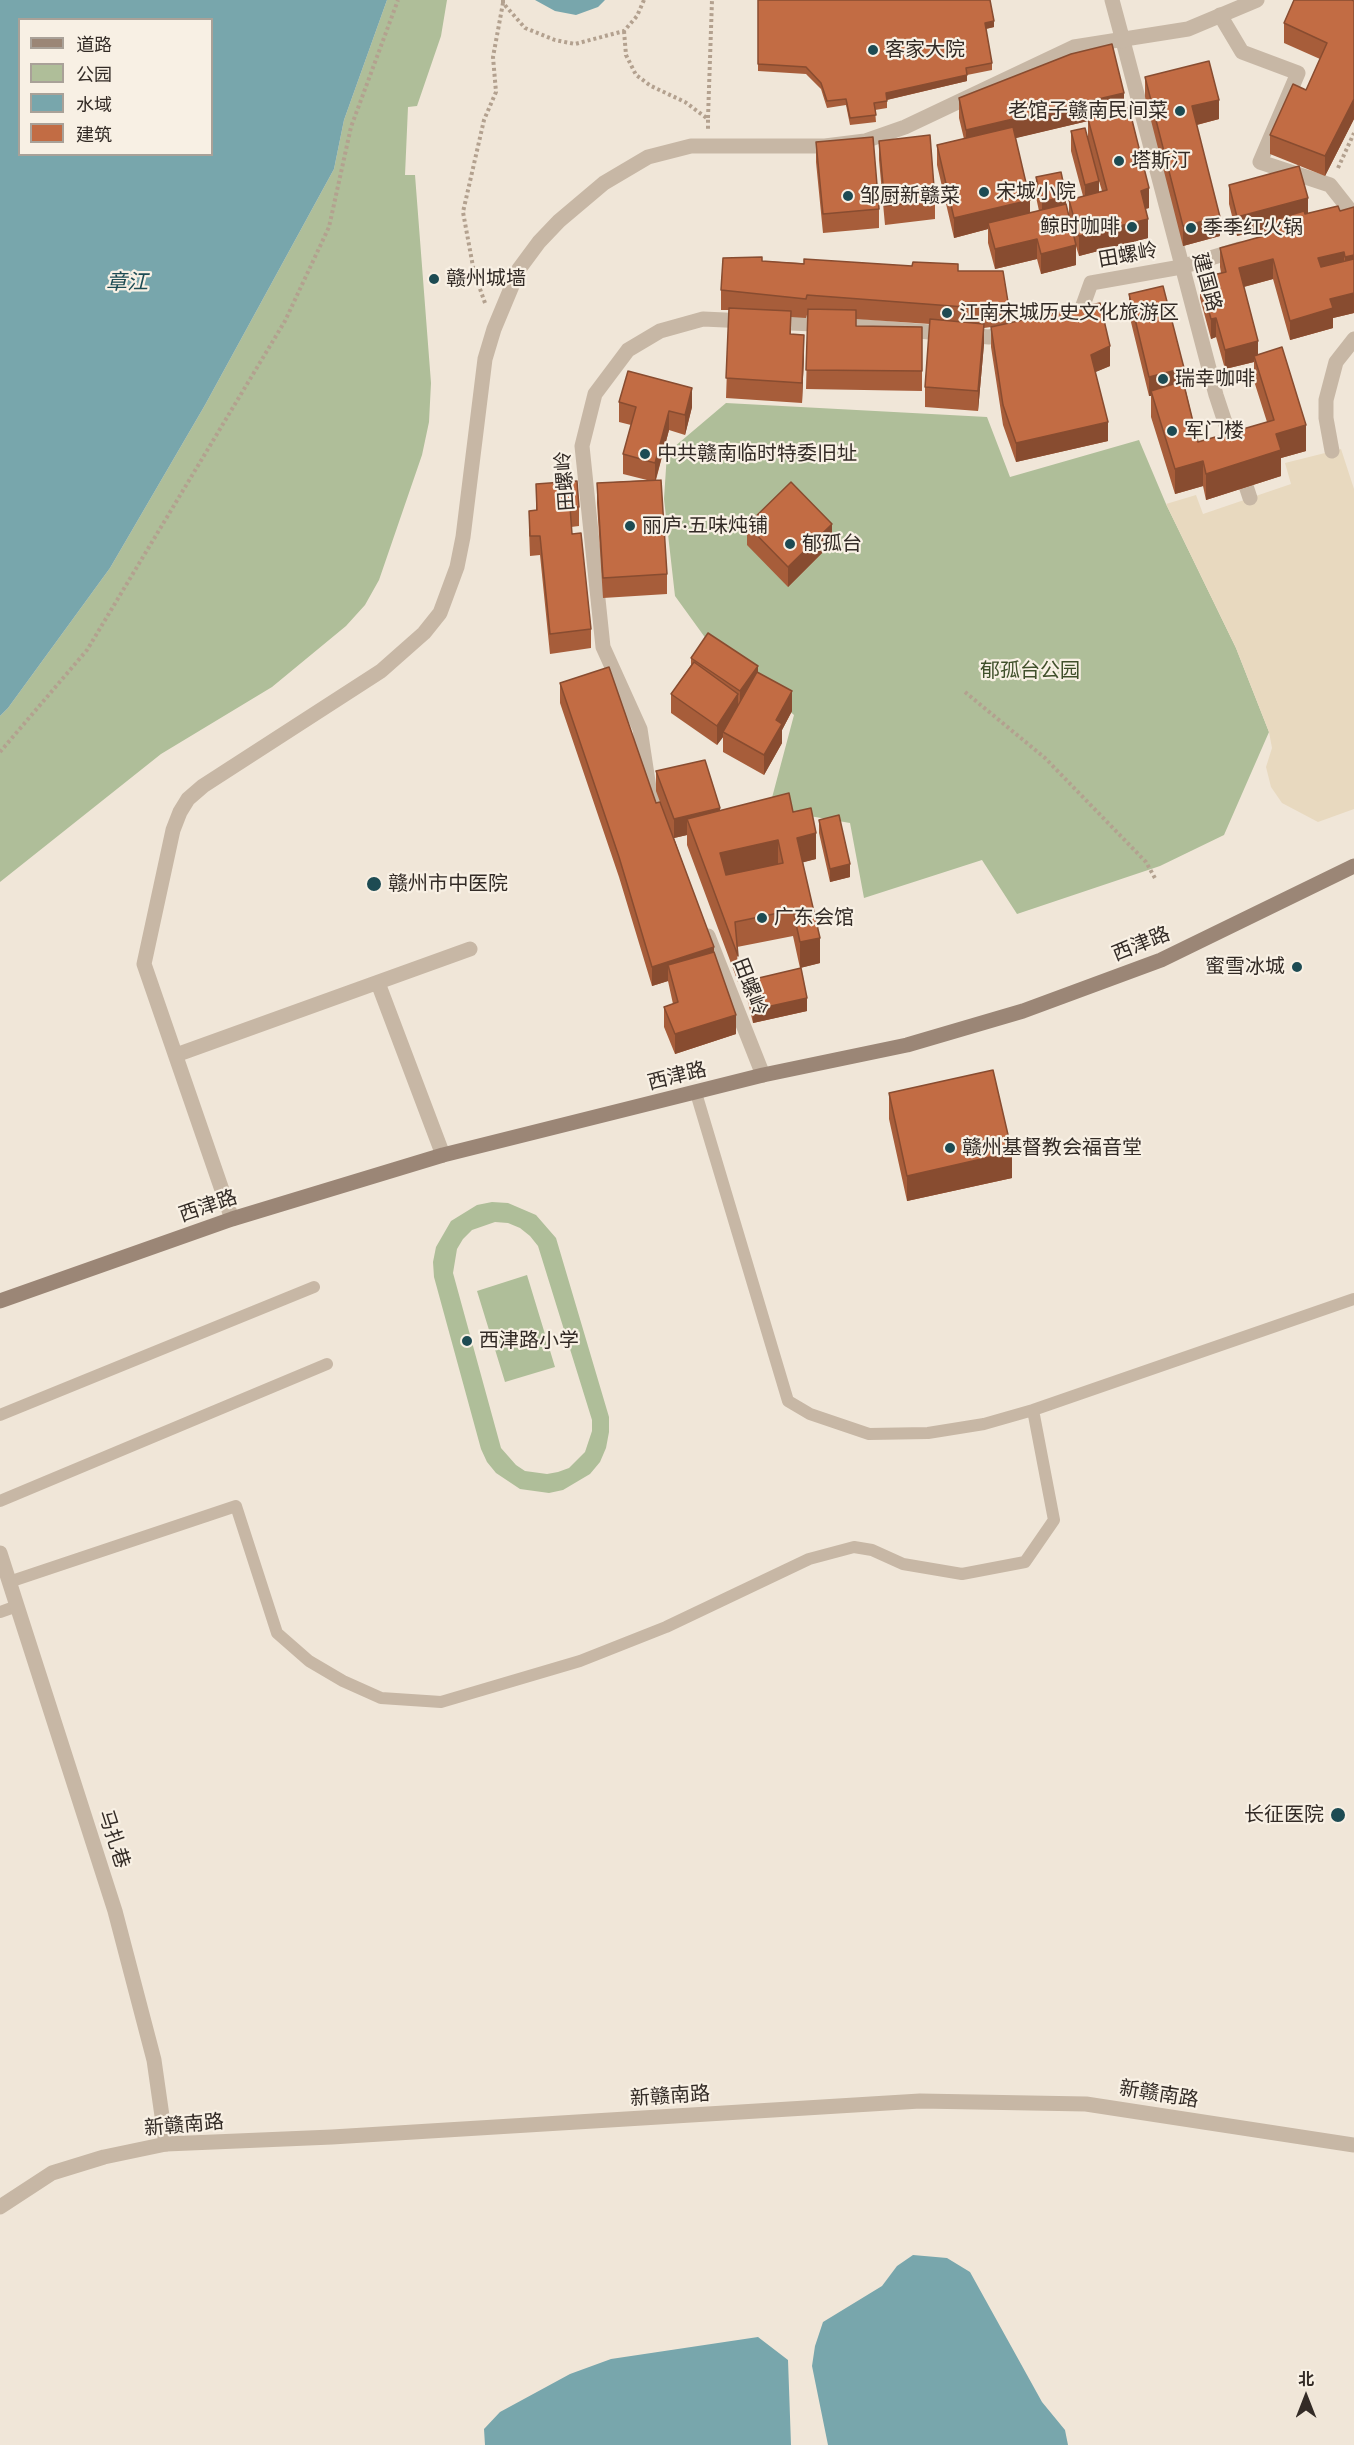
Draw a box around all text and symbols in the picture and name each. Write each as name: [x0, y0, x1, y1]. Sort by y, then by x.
legend: [18, 18, 213, 156]
text: 道路: [76, 33, 112, 55]
place label: 客家大院: [885, 38, 965, 62]
marker: 客家大院: [866, 43, 880, 57]
text: 公园: [76, 63, 112, 85]
text: 水域: [76, 93, 112, 115]
place label: 老馆子赣南民间菜: [1008, 99, 1168, 123]
marker: 老馆子赣南民间菜: [1173, 104, 1187, 118]
text: 建筑: [76, 123, 112, 145]
place label: 塔斯汀: [1131, 149, 1191, 173]
marker: 塔斯汀: [1112, 154, 1126, 168]
place label: 宋城小院: [996, 180, 1076, 204]
place label: 邹厨新赣菜: [860, 184, 960, 208]
marker: 宋城小院: [977, 185, 991, 199]
marker: 邹厨新赣菜: [841, 189, 855, 203]
place label: 鲸时咖啡: [1040, 215, 1120, 239]
place label: 季季红火锅: [1203, 216, 1303, 240]
marker: 鲸时咖啡: [1125, 220, 1139, 234]
marker: 季季红火锅: [1184, 221, 1198, 235]
street label: 田螺岭: [1096, 238, 1160, 272]
street label: 建国路: [1188, 250, 1226, 314]
place label: 赣州城墙: [446, 267, 526, 291]
water label: 章江: [106, 269, 148, 295]
marker: 赣州城墙: [427, 272, 441, 286]
place label: 江南宋城历史文化旅游区: [959, 301, 1179, 325]
marker: 江南宋城历史文化旅游区: [940, 306, 954, 320]
place label: 瑞幸咖啡: [1175, 367, 1255, 391]
marker: 瑞幸咖啡: [1156, 372, 1170, 386]
place label: 军门楼: [1184, 419, 1244, 443]
marker: 军门楼: [1165, 424, 1179, 438]
place label: 中共赣南临时特委旧址: [657, 442, 857, 466]
marker: 中共赣南临时特委旧址: [638, 447, 652, 461]
street label: 田螺岭: [551, 450, 579, 512]
place label: 丽庐·五味炖铺: [642, 514, 768, 538]
marker: 丽庐·五味炖铺: [623, 519, 637, 533]
place label: 郁孤台: [802, 532, 862, 556]
marker: 郁孤台: [783, 537, 797, 551]
park label: 郁孤台公园: [980, 659, 1080, 683]
place label: 赣州市中医院: [388, 872, 508, 896]
marker: 赣州市中医院: [365, 875, 383, 893]
place label: 广东会馆: [774, 906, 854, 930]
marker: 广东会馆: [755, 911, 769, 925]
street label: 西津路: [1109, 922, 1173, 966]
street label: 田螺岭: [728, 955, 772, 1019]
place label: 蜜雪冰城: [1205, 955, 1285, 979]
marker: 蜜雪冰城: [1290, 960, 1304, 974]
street label: 西津路: [645, 1057, 709, 1095]
place label: 赣州基督教会福音堂: [962, 1136, 1142, 1160]
marker: 赣州基督教会福音堂: [943, 1141, 957, 1155]
street label: 西津路: [176, 1185, 240, 1227]
place label: 西津路小学: [479, 1329, 579, 1353]
marker: 西津路小学: [460, 1334, 474, 1348]
place label: 长征医院: [1244, 1803, 1324, 1827]
marker: 长征医院: [1329, 1806, 1347, 1824]
street label: 马扎巷: [93, 1807, 135, 1871]
street label: 新赣南路: [1118, 2076, 1200, 2112]
street label: 新赣南路: [629, 2081, 711, 2111]
street label: 新赣南路: [143, 2110, 225, 2140]
north arrow: [1276, 2367, 1336, 2427]
text: 北: [1298, 2369, 1314, 2389]

